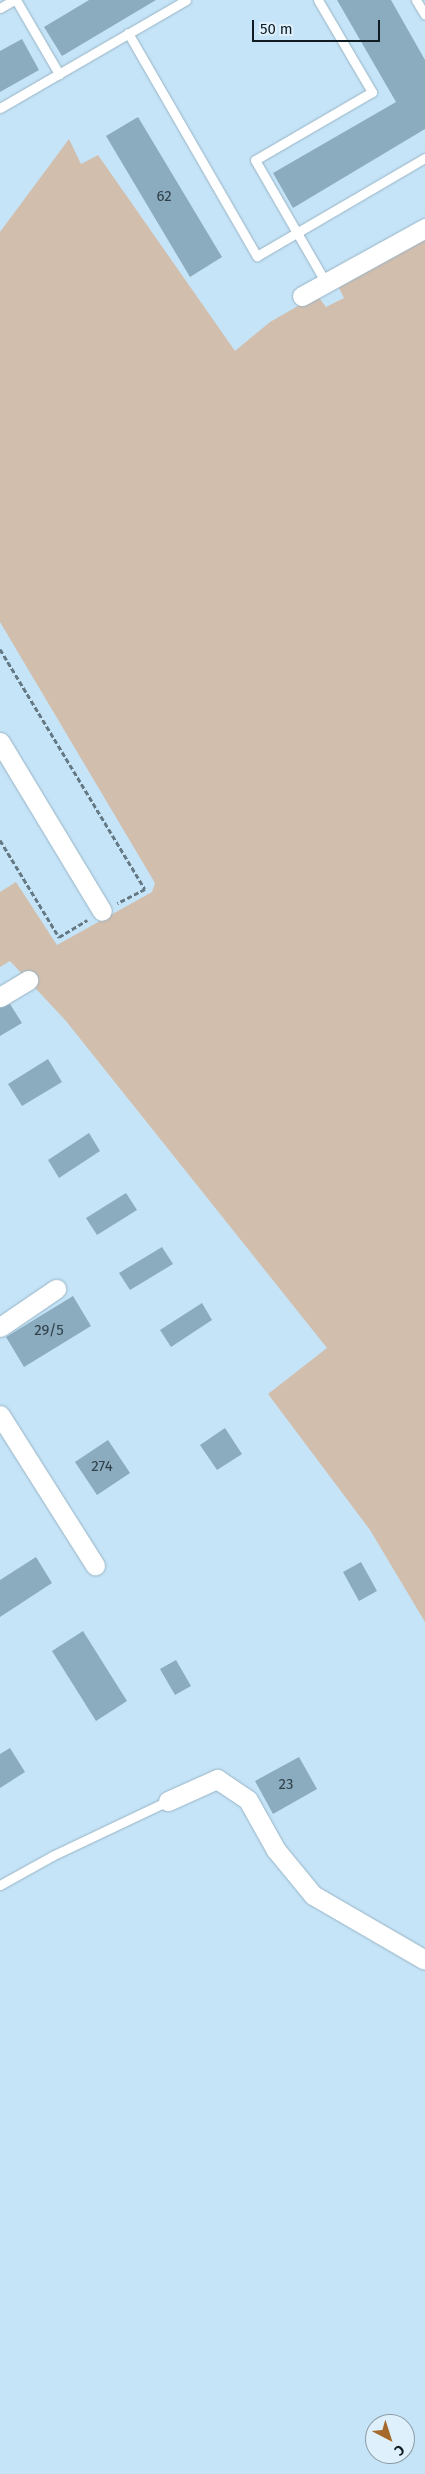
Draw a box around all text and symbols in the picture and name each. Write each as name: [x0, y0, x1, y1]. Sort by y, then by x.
scale bar: [255, 10, 382, 42]
text: 50 m: [260, 20, 293, 38]
house number: 62: [156, 188, 172, 206]
house number: 29/5: [34, 1322, 64, 1340]
house number: 274: [91, 1458, 113, 1476]
house number: 23: [279, 1776, 293, 1794]
north arrow: [365, 2414, 415, 2464]
text: С: [391, 2441, 408, 2459]

